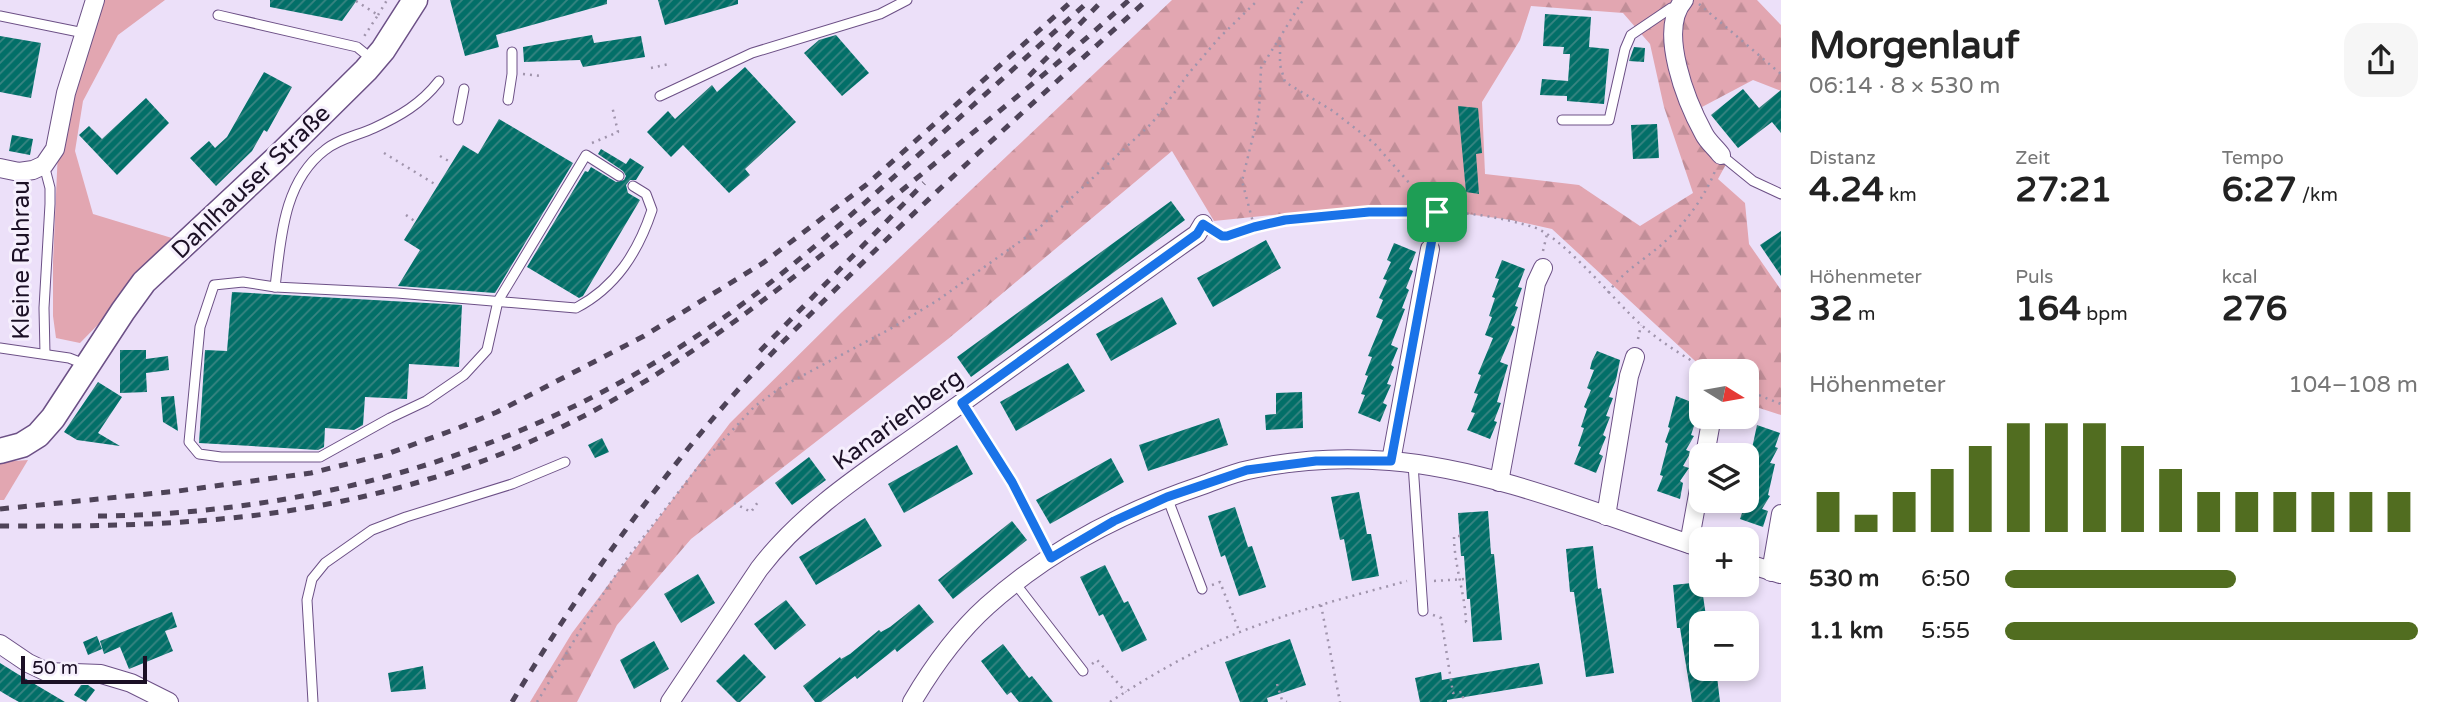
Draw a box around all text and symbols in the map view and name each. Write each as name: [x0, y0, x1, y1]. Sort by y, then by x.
text: Morgenlauf: [1809, 23, 2019, 69]
button: share: [2344, 23, 2418, 97]
text: 06:14 · 8 × 530 m: [1809, 72, 2000, 100]
street label: Dahlhauser Straße: [166, 99, 336, 265]
text: Distanz: [1809, 147, 1876, 169]
text: Zeit: [2015, 147, 2050, 169]
text: Tempo: [2222, 147, 2284, 169]
text: 4.24: [1809, 169, 1884, 211]
text: 27:21: [2015, 169, 2112, 211]
text: 6:27: [2222, 169, 2297, 211]
street label: Kleine Ruhrau: [7, 180, 36, 340]
pin: [1407, 182, 1467, 242]
text: km: [1884, 184, 1917, 206]
text: /km: [2297, 184, 2338, 206]
icon: arrive: [1418, 193, 1456, 231]
text: Höhenmeter: [1809, 266, 1922, 288]
text: Puls: [2015, 266, 2053, 288]
text: kcal: [2222, 266, 2257, 288]
text: 32: [1809, 288, 1853, 330]
text: 164: [2015, 288, 2081, 330]
text: 276: [2222, 288, 2288, 330]
text: m: [1853, 303, 1875, 325]
text: bpm: [2081, 303, 2128, 325]
north arrow: [1689, 359, 1759, 429]
map controls: [1689, 359, 1759, 681]
street label: Kanarienberg: [827, 363, 969, 477]
text: Höhenmeter: [1809, 371, 1946, 399]
text: 104–108 m: [2288, 371, 2418, 399]
button: layers: [1689, 443, 1759, 513]
button: +: [1689, 527, 1759, 597]
text: 530 m: [1809, 565, 1879, 593]
text: 6:50: [1921, 565, 1970, 593]
button: −: [1689, 611, 1759, 681]
text: 1.1 km: [1809, 617, 1884, 645]
text: 5:55: [1921, 617, 1970, 645]
scale bar: [21, 653, 147, 685]
text: 50 m: [32, 657, 78, 679]

